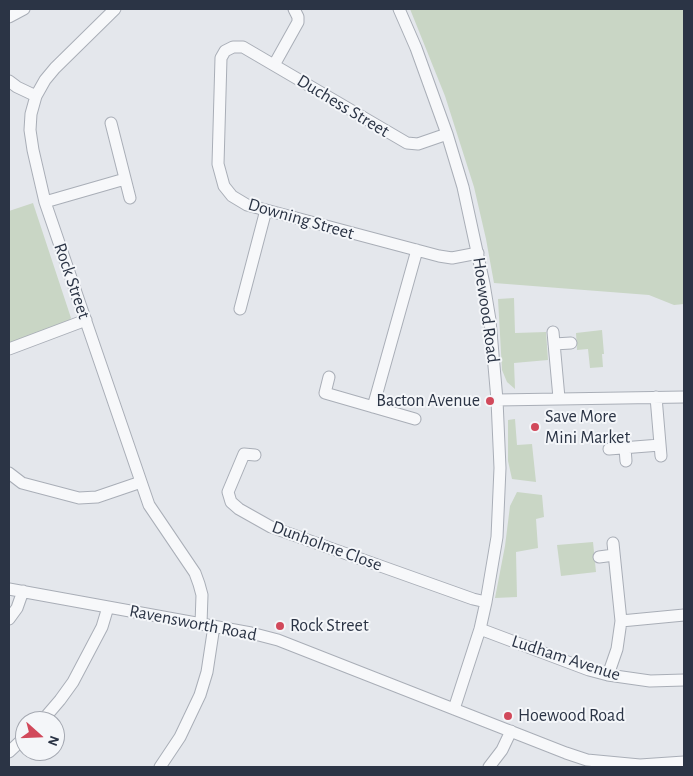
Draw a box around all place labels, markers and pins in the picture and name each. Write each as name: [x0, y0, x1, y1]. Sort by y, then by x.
place label: Bacton Avenue: [376, 390, 480, 412]
marker: Bacton Avenue: [484, 395, 496, 407]
place label: Save More Mini Market: [545, 406, 630, 448]
marker: Save More Mini Market: [529, 421, 541, 433]
place label: Rock Street: [290, 615, 369, 637]
marker: Rock Street: [274, 620, 286, 632]
place label: Hoewood Road: [518, 705, 625, 727]
marker: Hoewood Road: [502, 710, 514, 722]

